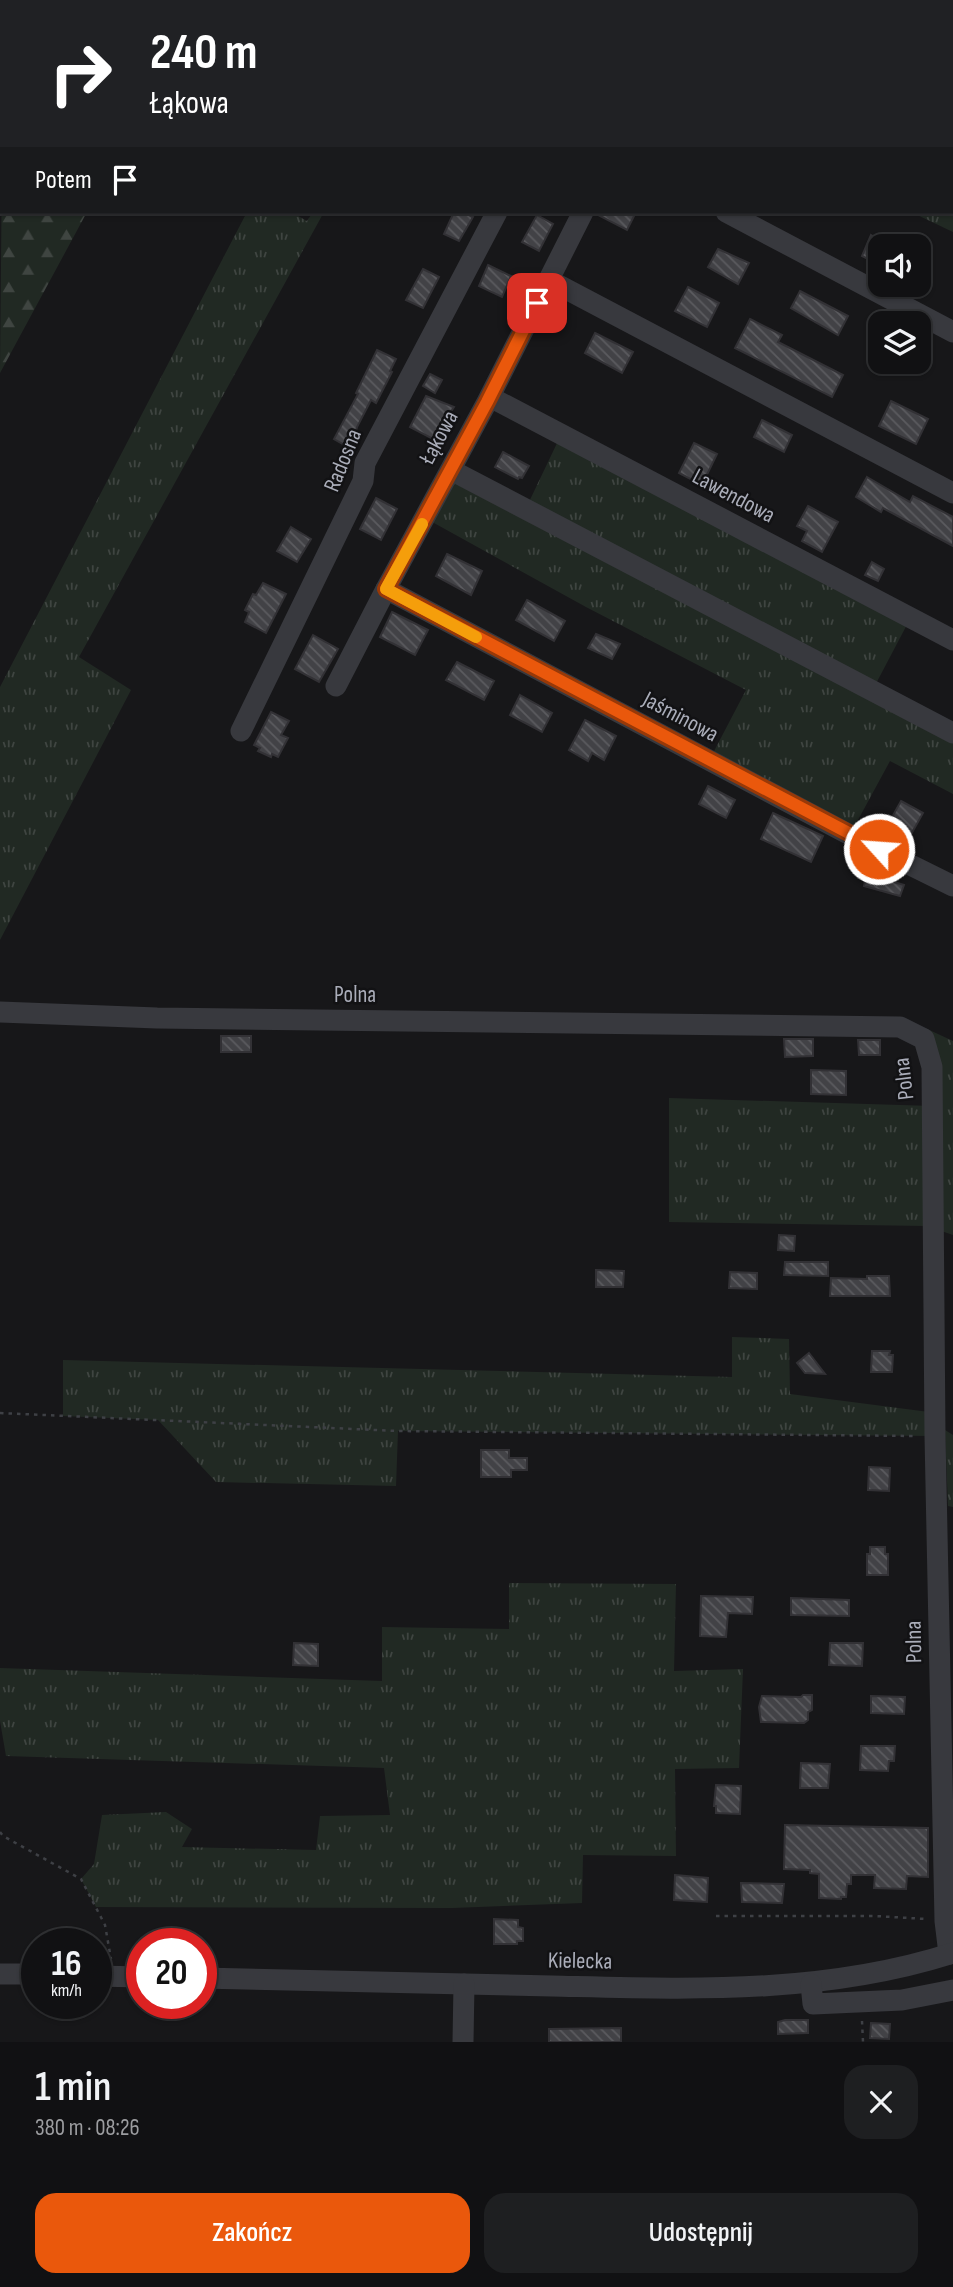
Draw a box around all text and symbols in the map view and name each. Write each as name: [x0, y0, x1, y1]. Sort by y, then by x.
text: 240 m: [150, 24, 258, 83]
icon: right: [35, 28, 126, 119]
text: Łąkowa: [150, 84, 229, 123]
icon: arrive: [106, 161, 144, 199]
text: Potem: [35, 165, 92, 196]
map controls: [868, 234, 931, 374]
button: sound: [868, 234, 931, 297]
pin: [507, 273, 567, 333]
icon: arrive: [518, 284, 556, 322]
button: layers: [868, 311, 931, 374]
street label: Łąkowa: [413, 406, 465, 470]
street label: Radosna: [318, 425, 368, 496]
street label: Lawendowa: [687, 462, 780, 529]
street label: Jaśminowa: [637, 685, 723, 748]
position arrow: [842, 812, 916, 886]
street label: Polna: [334, 981, 376, 1009]
street label: Polna: [888, 1056, 920, 1102]
street label: Polna: [900, 1621, 928, 1663]
speed limit sign: 20: [126, 1928, 217, 2019]
text: 16: [51, 1943, 82, 1986]
street label: Kielecka: [548, 1946, 612, 1976]
text: km/h: [51, 1980, 82, 2001]
text: 1 min: [35, 2062, 111, 2113]
button: close: [844, 2065, 918, 2139]
text: 380 m · 08:26: [35, 2114, 140, 2142]
button: Zakończ: [35, 2193, 470, 2273]
button: Udostępnij: [484, 2193, 918, 2273]

